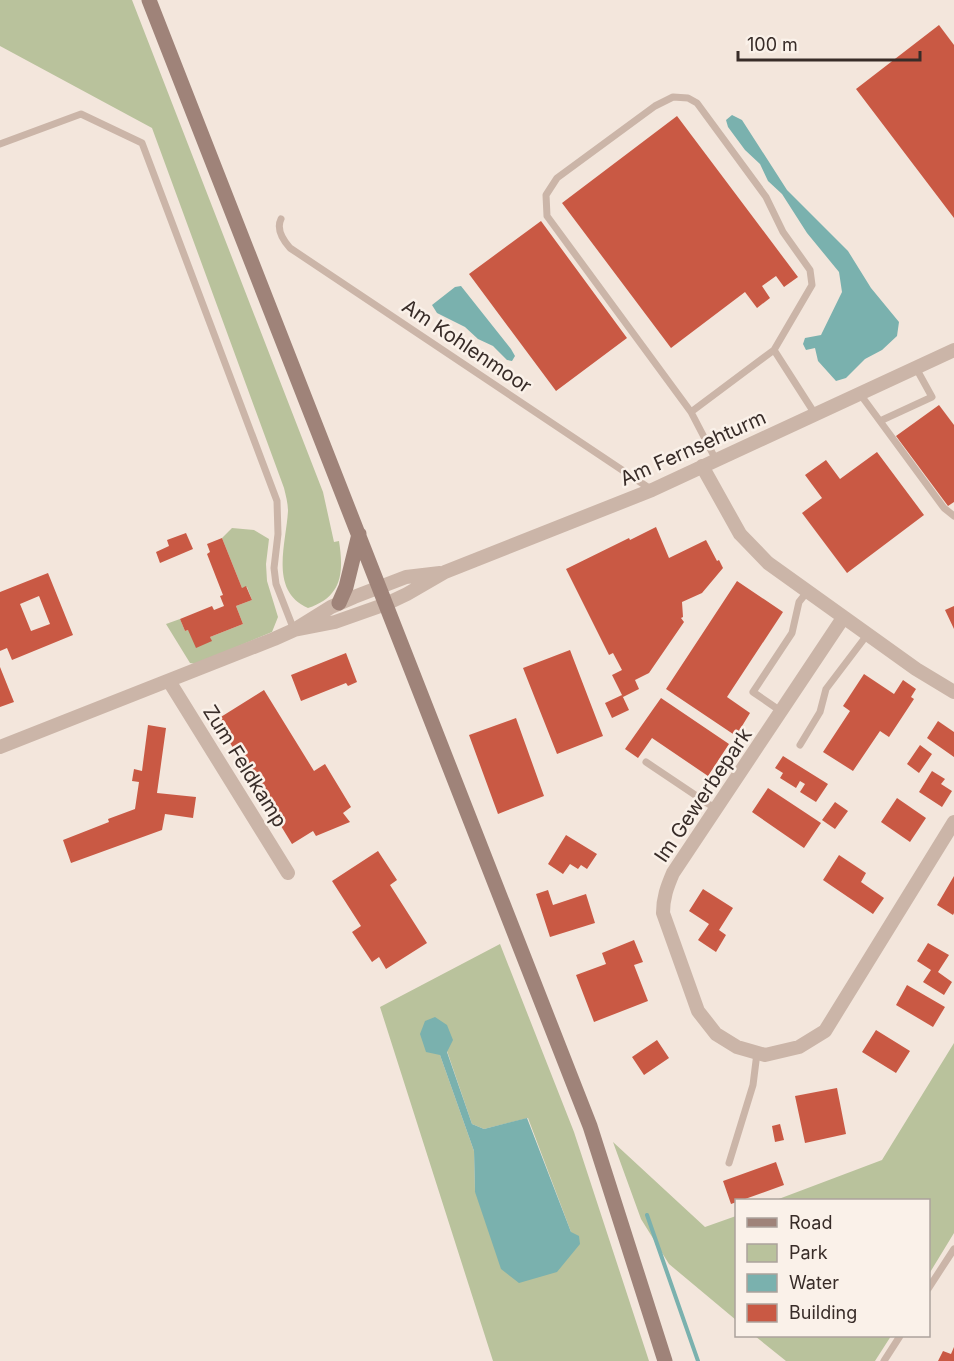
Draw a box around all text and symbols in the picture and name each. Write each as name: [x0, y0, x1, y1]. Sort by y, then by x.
scale bar: [738, 24, 920, 62]
text: 100 m: [747, 34, 798, 55]
street label: Am Kohlenmoor: [398, 294, 537, 398]
street label: Am Fernsehturm: [616, 405, 770, 491]
street label: Zum Feldkamp: [198, 701, 292, 831]
street label: Im Gewerbepark: [649, 723, 757, 867]
legend: [735, 1199, 930, 1337]
text: Road: [789, 1212, 832, 1233]
text: Park: [789, 1242, 828, 1263]
text: Water: [789, 1272, 839, 1293]
text: Building: [789, 1302, 857, 1323]

